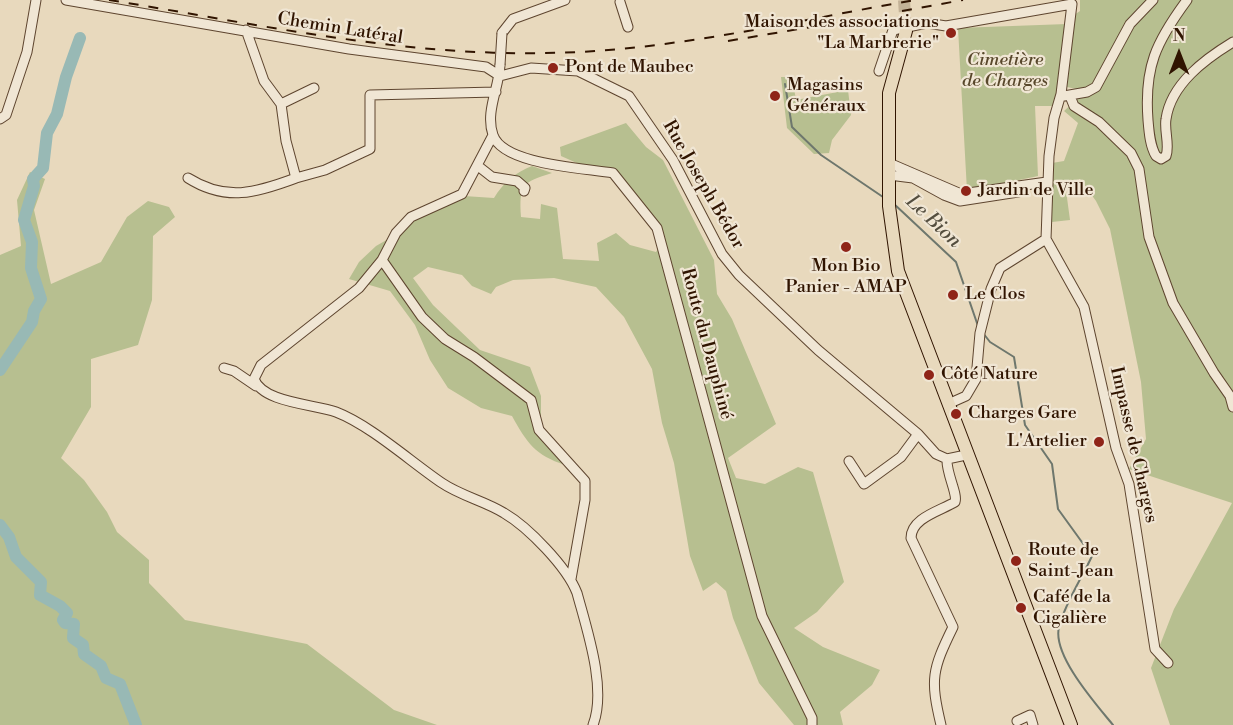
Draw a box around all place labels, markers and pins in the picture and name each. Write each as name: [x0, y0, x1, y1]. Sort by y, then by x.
place label: Maison des associations "La Marbrerie": [745, 12, 939, 54]
marker: Maison des associations "La Marbrerie": [944, 26, 958, 40]
place label: Pont de Maubec: [565, 57, 694, 79]
marker: Pont de Maubec: [546, 61, 560, 75]
place label: Magasins Généraux: [787, 75, 865, 118]
marker: Magasins Généraux: [768, 89, 782, 103]
place label: Jardin de Ville: [978, 180, 1094, 202]
marker: Jardin de Ville: [959, 184, 973, 198]
marker: Mon Bio Panier - AMAP: [839, 240, 853, 254]
place label: Mon Bio Panier - AMAP: [785, 256, 907, 298]
place label: Le Clos: [965, 284, 1025, 306]
marker: Le Clos: [946, 288, 960, 302]
place label: Côté Nature: [941, 364, 1038, 386]
marker: Côté Nature: [922, 368, 936, 382]
place label: Charges Gare: [968, 403, 1077, 425]
marker: Charges Gare: [949, 407, 963, 421]
place label: L'Artelier: [1007, 431, 1087, 453]
marker: L'Artelier: [1092, 435, 1106, 449]
place label: Route de Saint-Jean: [1028, 540, 1114, 582]
marker: Route de Saint-Jean: [1009, 554, 1023, 568]
place label: Café de la Cigalière: [1033, 587, 1111, 630]
marker: Café de la Cigalière: [1014, 601, 1028, 615]

